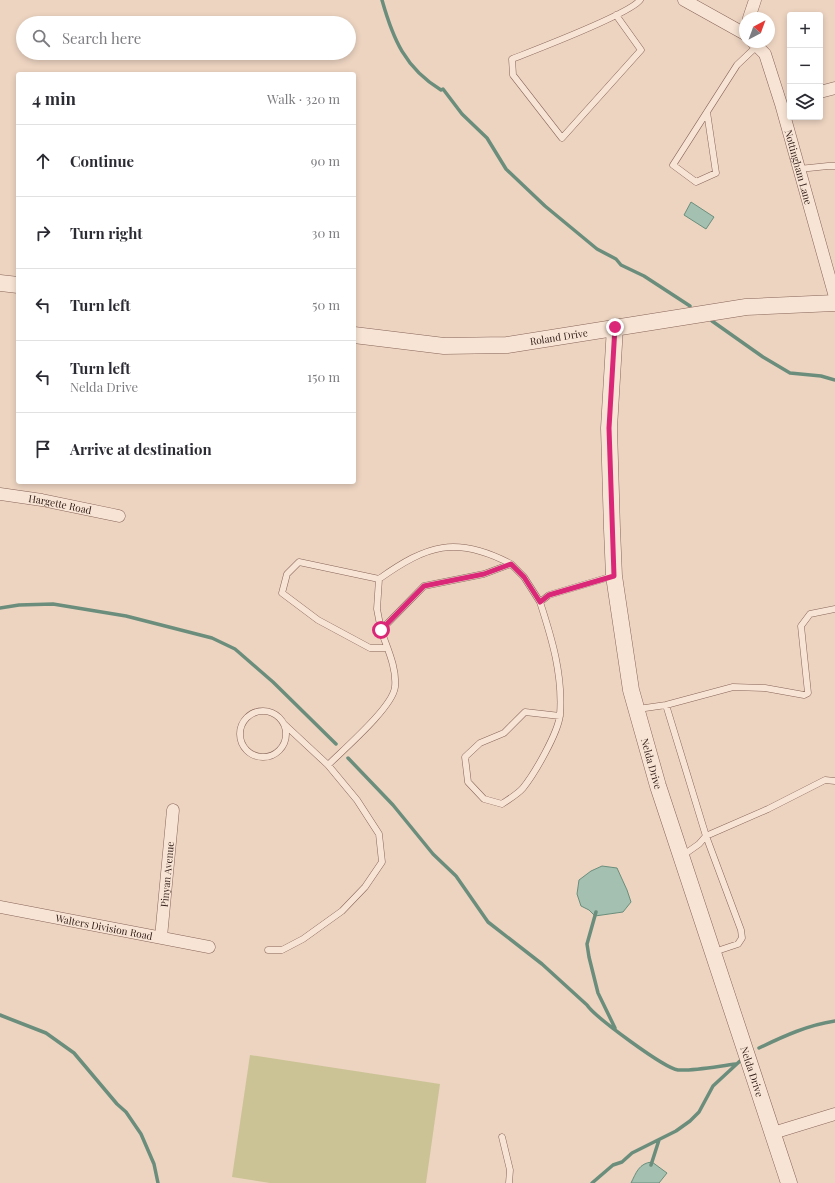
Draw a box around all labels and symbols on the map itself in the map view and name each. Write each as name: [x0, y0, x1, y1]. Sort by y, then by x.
north arrow: [739, 12, 775, 48]
street label: Nottingham Lane: [781, 128, 816, 206]
route end: [606, 318, 624, 336]
street label: Roland Drive: [529, 325, 589, 348]
street label: Hargette Road: [28, 491, 93, 517]
route start: [372, 621, 390, 639]
street label: Nelda Drive: [638, 736, 666, 791]
street label: Pinyan Avenue: [157, 841, 177, 908]
street label: Walters Division Road: [53, 911, 154, 943]
street label: Nelda Drive: [737, 1045, 767, 1099]

